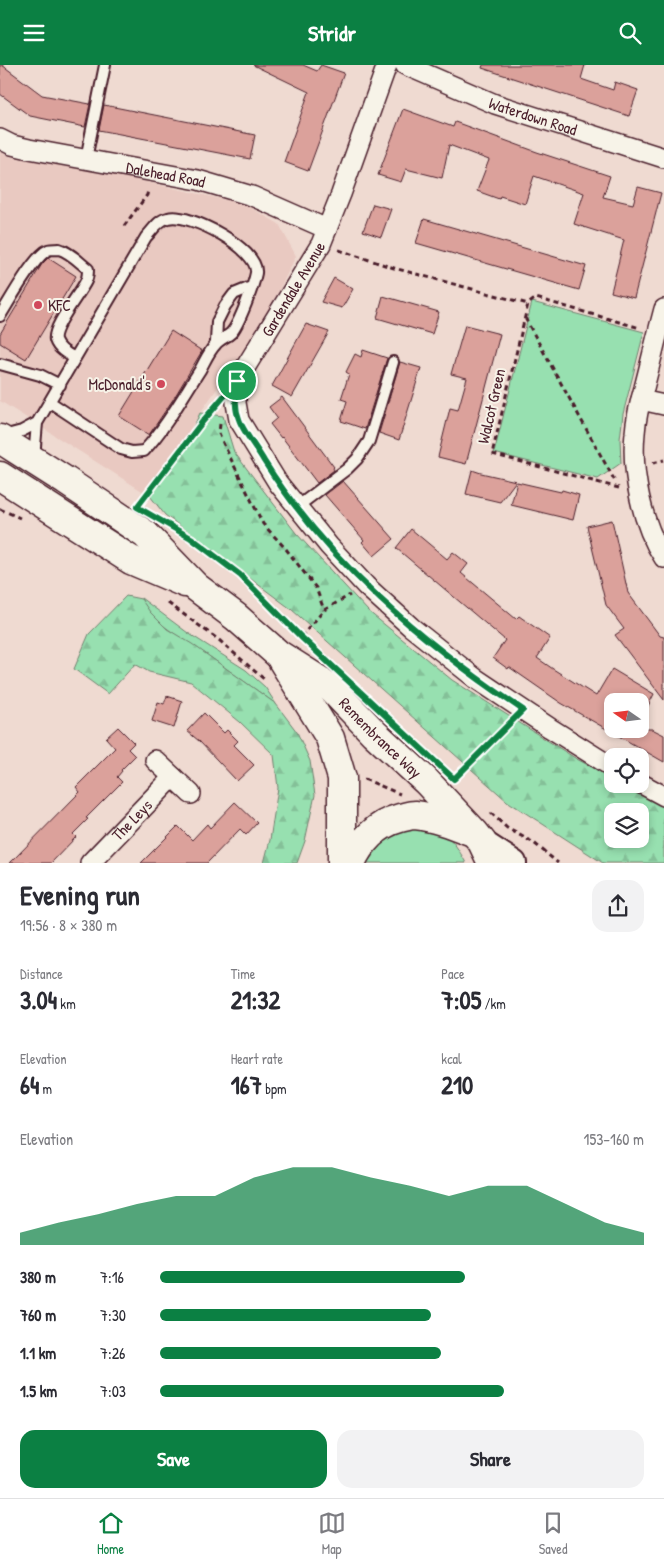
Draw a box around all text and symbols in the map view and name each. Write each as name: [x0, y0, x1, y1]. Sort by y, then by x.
text: Stridr: [308, 18, 356, 48]
icon: menu: [20, 19, 48, 47]
icon: search: [616, 19, 644, 47]
street label: Waterdown Road: [485, 92, 580, 141]
street label: Dalehead Road: [124, 156, 208, 193]
street label: Gardendale Avenue: [256, 237, 330, 341]
place label: KFC: [48, 294, 71, 316]
marker: KFC: [32, 299, 44, 311]
pin: [216, 360, 258, 402]
street label: Walcot Green: [472, 366, 510, 446]
icon: arrive: [223, 367, 251, 395]
place label: McDonald's: [88, 373, 151, 395]
marker: McDonald's: [155, 378, 167, 390]
street label: Remembrance Way: [334, 692, 427, 783]
north arrow: [604, 693, 649, 737]
map controls: [604, 693, 649, 848]
button: locate: [604, 748, 649, 793]
street label: The Leys: [107, 794, 157, 845]
button: layers: [604, 803, 649, 848]
text: Evening run: [20, 876, 140, 914]
button: share: [592, 880, 644, 932]
text: 19:56 · 8 × 380 m: [20, 914, 117, 936]
text: Distance: [20, 964, 63, 983]
text: Time: [231, 964, 255, 983]
text: Pace: [441, 964, 465, 983]
text: 3.04: [20, 983, 57, 1017]
text: 21:32: [231, 983, 280, 1017]
text: 7:05: [441, 983, 481, 1017]
text: km: [57, 994, 76, 1013]
text: /km: [481, 994, 506, 1013]
text: Elevation: [20, 1049, 67, 1068]
text: Heart rate: [231, 1049, 283, 1068]
text: kcal: [441, 1049, 462, 1068]
text: 64: [20, 1068, 39, 1102]
text: 167: [231, 1068, 262, 1102]
text: 210: [441, 1068, 473, 1102]
text: m: [39, 1079, 52, 1098]
text: bpm: [262, 1079, 287, 1098]
text: Elevation: [20, 1128, 73, 1150]
text: 153–160 m: [584, 1128, 644, 1150]
text: 380 m: [20, 1266, 56, 1288]
text: 7:16: [100, 1266, 124, 1288]
text: 760 m: [20, 1304, 56, 1326]
text: 7:30: [100, 1304, 126, 1326]
text: 1.1 km: [20, 1342, 56, 1364]
text: 7:26: [100, 1342, 126, 1364]
text: 1.5 km: [20, 1380, 57, 1402]
text: 7:03: [100, 1380, 126, 1402]
button: Save: [20, 1430, 327, 1488]
button: Share: [337, 1430, 644, 1488]
tab: Home: [97, 1509, 125, 1558]
tab: Map: [318, 1509, 346, 1558]
tab: Saved: [539, 1509, 567, 1558]

